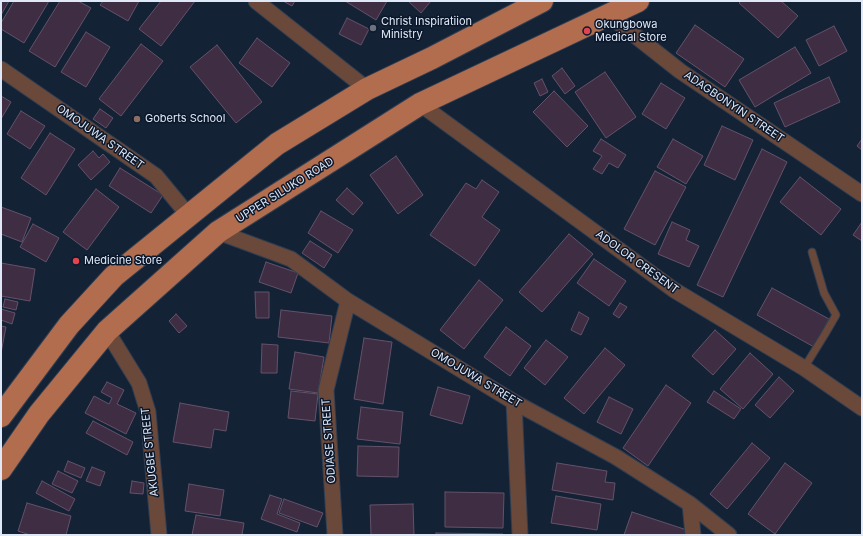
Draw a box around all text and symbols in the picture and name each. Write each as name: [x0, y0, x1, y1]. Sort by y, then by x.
place label: Christ Inspiratiion Ministry: [381, 15, 472, 41]
place label: Okungbowa Medical Store: [595, 18, 667, 44]
marker: Christ Inspiratiion Ministry: [368, 23, 378, 33]
marker: Okungbowa Medical Store: [582, 26, 592, 36]
street label: ADAGBONYIN STREET: [681, 69, 787, 145]
street label: OMOJUWA STREET: [54, 102, 146, 172]
place label: Goberts School: [145, 112, 225, 126]
marker: Goberts School: [132, 114, 142, 124]
street label: UPPER SILUKO ROAD: [234, 155, 336, 225]
street label: ADOLOR CRESENT: [593, 228, 681, 296]
place label: Medicine Store: [84, 254, 162, 268]
marker: Medicine Store: [71, 256, 81, 266]
street label: OMOJUWA STREET: [428, 346, 524, 410]
street label: ODIASE STREET: [319, 398, 339, 484]
street label: AKUGBE STREET: [139, 407, 161, 497]

